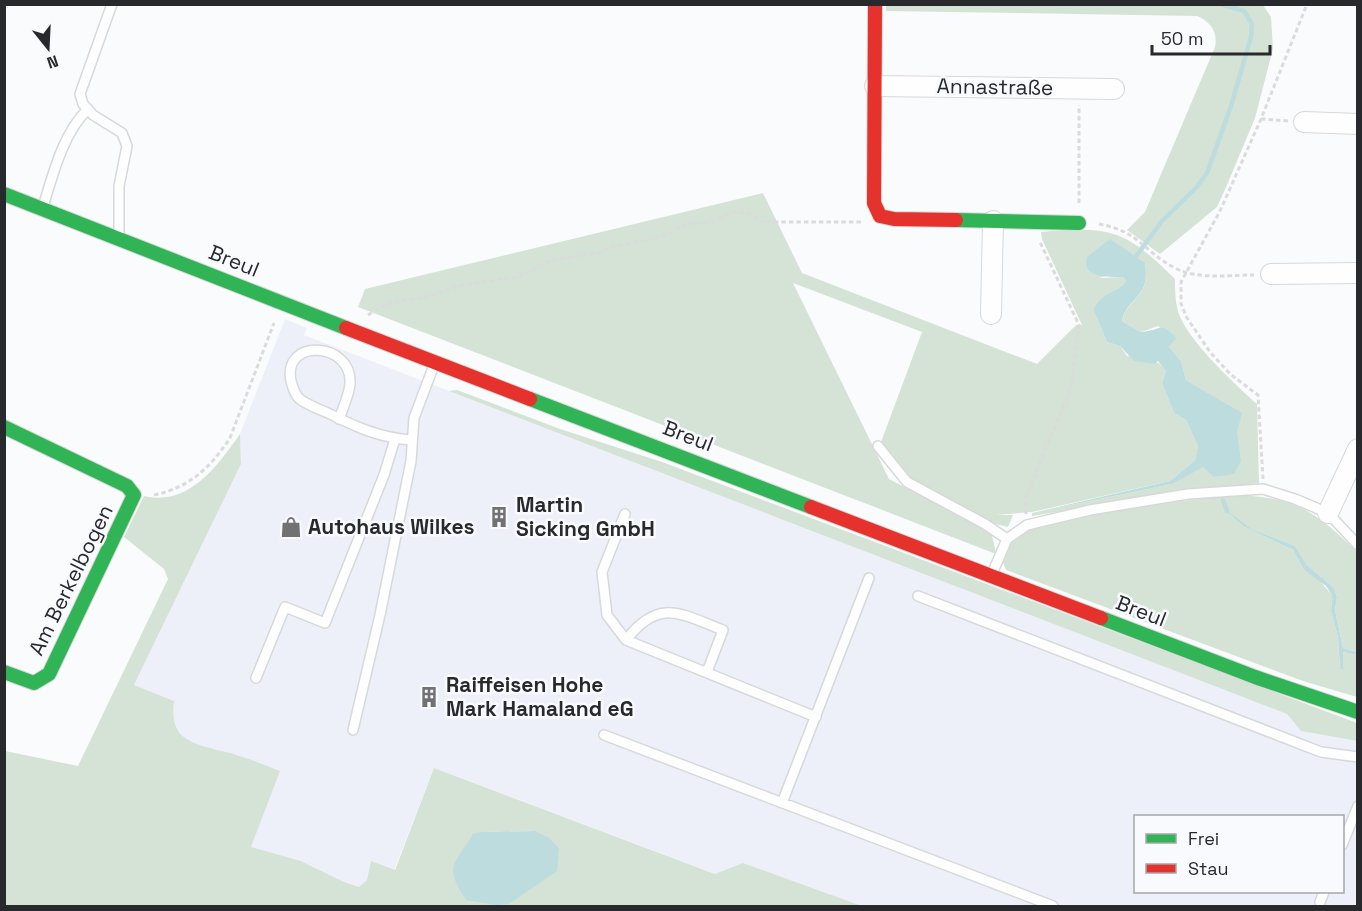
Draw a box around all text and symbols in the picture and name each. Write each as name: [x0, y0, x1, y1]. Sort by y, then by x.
north arrow: [18, 18, 78, 78]
scale bar: [1152, 18, 1270, 56]
text: 50 m: [1161, 27, 1203, 50]
text: N: [44, 50, 61, 73]
street label: Annastraße: [936, 72, 1054, 101]
street label: Breul: [205, 238, 263, 283]
street label: Breul: [659, 414, 717, 457]
place label: Martin Sicking GmbH: [516, 491, 655, 542]
street label: Am Berkelbogen: [22, 500, 119, 660]
building icon: Martin Sicking GmbH: [487, 505, 511, 529]
place label: Autohaus Wilkes: [308, 513, 475, 540]
shop icon: Autohaus Wilkes: [279, 515, 303, 539]
street label: Breul: [1112, 589, 1170, 632]
place label: Raiffeisen Hohe Mark Hamaland eG: [446, 671, 634, 722]
building icon: Raiffeisen Hohe Mark Hamaland eG: [417, 685, 441, 709]
legend: [1134, 815, 1344, 893]
text: Frei: [1188, 827, 1219, 850]
text: Stau: [1188, 857, 1228, 880]

